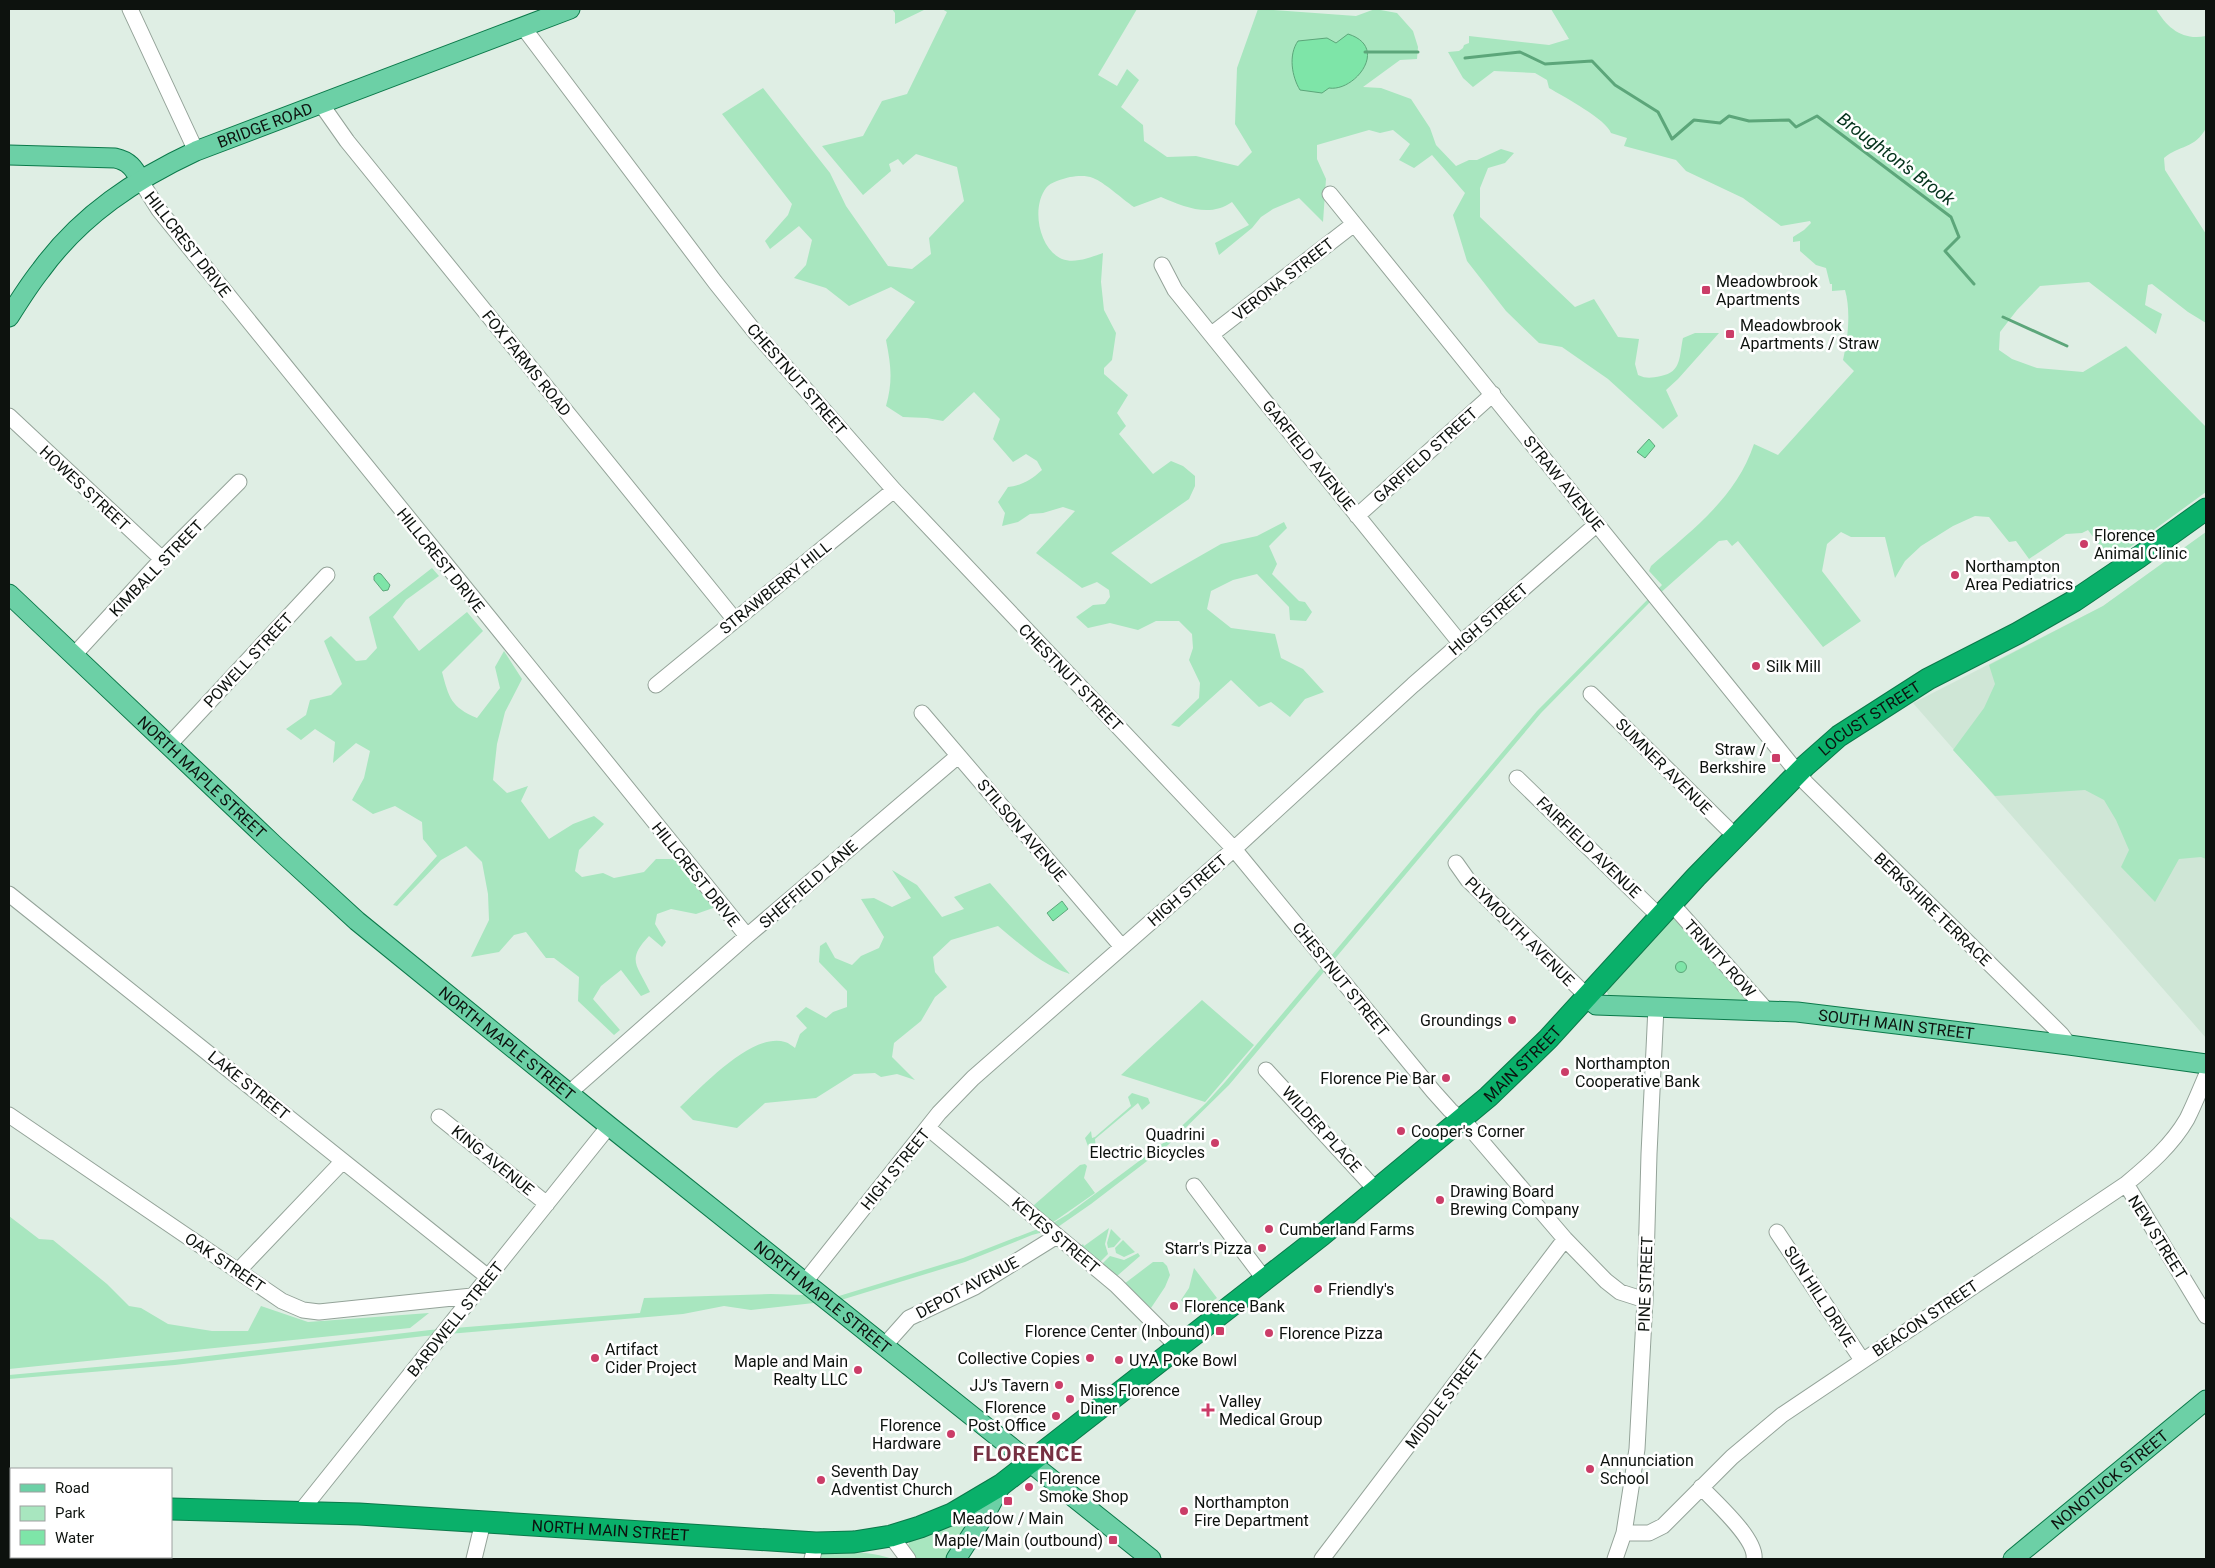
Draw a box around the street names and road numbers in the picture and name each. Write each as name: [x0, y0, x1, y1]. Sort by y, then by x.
street label: BRIDGE ROAD: [215, 99, 315, 152]
street label: HILLCREST DRIVE: [141, 188, 235, 301]
street label: VERONA STREET: [1229, 234, 1338, 325]
street label: FOX FARMS ROAD: [478, 307, 575, 420]
street label: CHESTNUT STREET: [743, 320, 851, 439]
street label: GARFIELD AVENUE: [1258, 396, 1359, 514]
street label: GARFIELD STREET: [1369, 403, 1482, 507]
street label: STRAW AVENUE: [1519, 432, 1608, 535]
street label: HOWES STREET: [36, 442, 134, 535]
street label: HILLCREST DRIVE: [393, 504, 488, 616]
street label: KIMBALL STREET: [105, 516, 208, 621]
street label: STRAWBERRY HILL: [716, 536, 835, 638]
street label: HIGH STREET: [1445, 579, 1532, 659]
street label: POWELL STREET: [200, 609, 297, 712]
street label: CHESTNUT STREET: [1015, 620, 1127, 735]
street label: LOCUST STREET: [1815, 677, 1925, 760]
street label: NORTH MAPLE STREET: [134, 712, 270, 843]
street label: SUMNER AVENUE: [1612, 714, 1716, 818]
street label: STILSON AVENUE: [973, 775, 1070, 885]
street label: FAIRFIELD AVENUE: [1533, 793, 1645, 902]
street label: HILLCREST DRIVE: [648, 818, 743, 930]
street label: SHEFFIELD LANE: [755, 837, 861, 932]
street label: BERKSHIRE TERRACE: [1870, 849, 1995, 970]
street label: HIGH STREET: [1144, 850, 1231, 930]
street label: PLYMOUTH AVENUE: [1461, 873, 1578, 990]
street label: TRINITY ROW: [1680, 916, 1759, 1001]
street label: CHESTNUT STREET: [1289, 918, 1393, 1041]
street label: NORTH MAPLE STREET: [435, 983, 579, 1105]
street label: SOUTH MAIN STREET: [1817, 1006, 1976, 1043]
street label: MAIN STREET: [1480, 1021, 1566, 1106]
street label: LAKE STREET: [204, 1047, 294, 1124]
street label: WILDER PLACE: [1278, 1082, 1365, 1176]
street label: KING AVENUE: [448, 1121, 538, 1199]
street label: HIGH STREET: [857, 1125, 934, 1214]
street label: NEW STREET: [2124, 1192, 2191, 1283]
street label: KEYES STREET: [1008, 1193, 1104, 1278]
street label: OAK STREET: [181, 1229, 269, 1296]
street label: PINE STREET: [1634, 1235, 1657, 1332]
street label: NORTH MAPLE STREET: [750, 1237, 895, 1358]
street label: SUN HILL DRIVE: [1780, 1242, 1859, 1350]
street label: DEPOT AVENUE: [913, 1252, 1022, 1322]
street label: BARDWELL STREET: [403, 1258, 508, 1380]
street label: BEACON STREET: [1869, 1276, 1982, 1361]
street label: MIDDLE STREET: [1401, 1346, 1488, 1452]
street label: NONOTUCK STREET: [2047, 1426, 2172, 1534]
street label: NORTH MAIN STREET: [531, 1516, 690, 1545]

